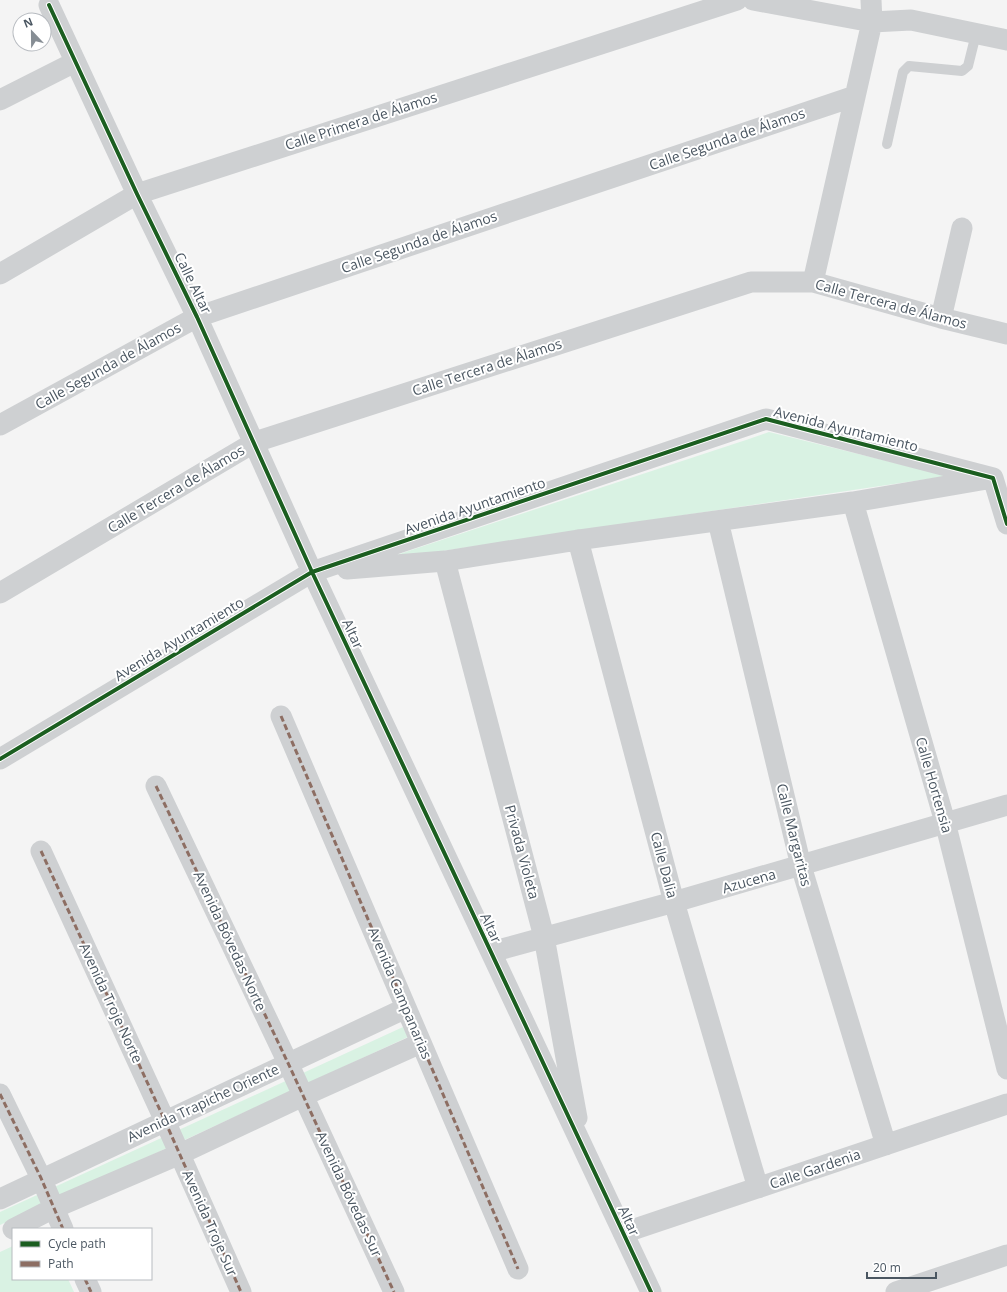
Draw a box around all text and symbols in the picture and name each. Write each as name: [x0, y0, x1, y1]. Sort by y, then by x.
north arrow: [12, 12, 52, 52]
text: N: [21, 14, 35, 31]
street label: Calle Primera de Álamos: [282, 87, 440, 154]
street label: Calle Segunda de Álamos: [646, 103, 808, 174]
street label: Calle Segunda de Álamos: [338, 206, 500, 277]
street label: Calle Altar: [170, 249, 217, 317]
street label: Calle Tercera de Álamos: [813, 274, 969, 333]
street label: Calle Segunda de Álamos: [32, 317, 184, 414]
street label: Calle Tercera de Álamos: [410, 333, 564, 400]
street label: Avenida Ayuntamiento: [772, 401, 920, 456]
street label: Calle Tercera de Álamos: [104, 440, 248, 537]
street label: Avenida Ayuntamiento: [402, 472, 548, 539]
street label: Avenida Ayuntamiento: [110, 592, 247, 685]
street label: Altar: [338, 616, 369, 652]
street label: Calle Hortensia: [912, 735, 957, 835]
street label: Calle Margaritas: [773, 781, 817, 889]
street label: Privada Violeta: [501, 803, 544, 901]
street label: Calle Dalia: [647, 830, 682, 900]
street label: Azucena: [720, 864, 778, 897]
street label: Avenida Bóvedas Norte: [190, 868, 271, 1014]
street label: Altar: [476, 910, 507, 946]
street label: Avenida Campanarias: [364, 924, 437, 1062]
street label: Avenida Troje Norte: [75, 940, 148, 1066]
street label: Avenida Trapiche Oriente: [124, 1059, 282, 1146]
street label: Avenida Bóvedas Sur: [312, 1128, 387, 1260]
street label: Calle Gardenia: [767, 1144, 863, 1193]
street label: Avenida Troje Sur: [178, 1167, 243, 1279]
street label: Altar: [614, 1203, 645, 1239]
legend: [12, 1228, 152, 1280]
text: Cycle path: [48, 1235, 106, 1252]
scale bar: [867, 1254, 936, 1280]
text: Path: [48, 1255, 74, 1272]
text: 20 m: [873, 1259, 901, 1276]

